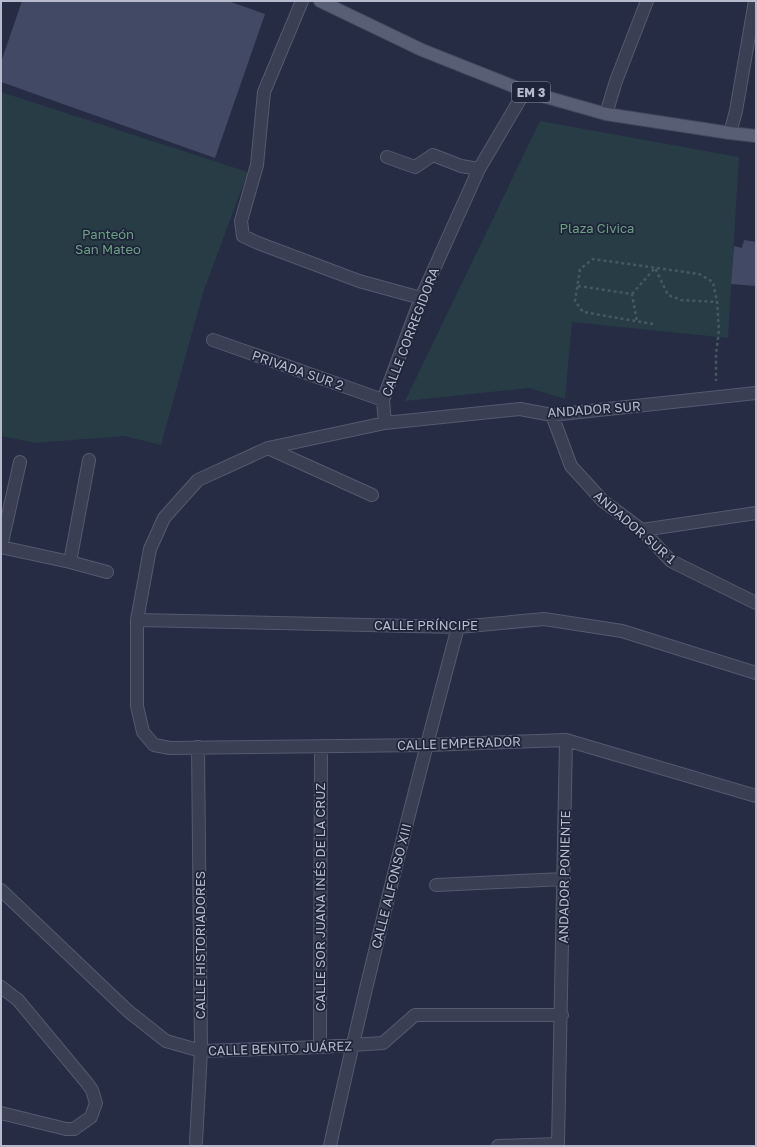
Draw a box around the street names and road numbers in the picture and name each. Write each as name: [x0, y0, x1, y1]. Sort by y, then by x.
road number: EM 3: [512, 82, 550, 102]
street label: CALLE CORREGIDORA: [378, 265, 442, 399]
street label: PRIVADA SUR 2: [250, 347, 346, 393]
street label: ANDADOR SUR: [547, 398, 641, 420]
street label: ANDADOR SUR 1: [591, 487, 679, 567]
street label: CALLE PRÍNCIPE: [374, 617, 478, 633]
street label: CALLE EMPERADOR: [397, 733, 521, 753]
street label: CALLE SOR JUANA INÉS DE LA CRUZ: [312, 783, 328, 1011]
street label: ANDADOR PONIENTE: [555, 810, 573, 944]
street label: CALLE ALFONSO XIII: [368, 822, 414, 950]
street label: CALLE HISTORIADORES: [192, 871, 208, 1019]
street label: CALLE BENITO JUÁREZ: [208, 1037, 353, 1059]

